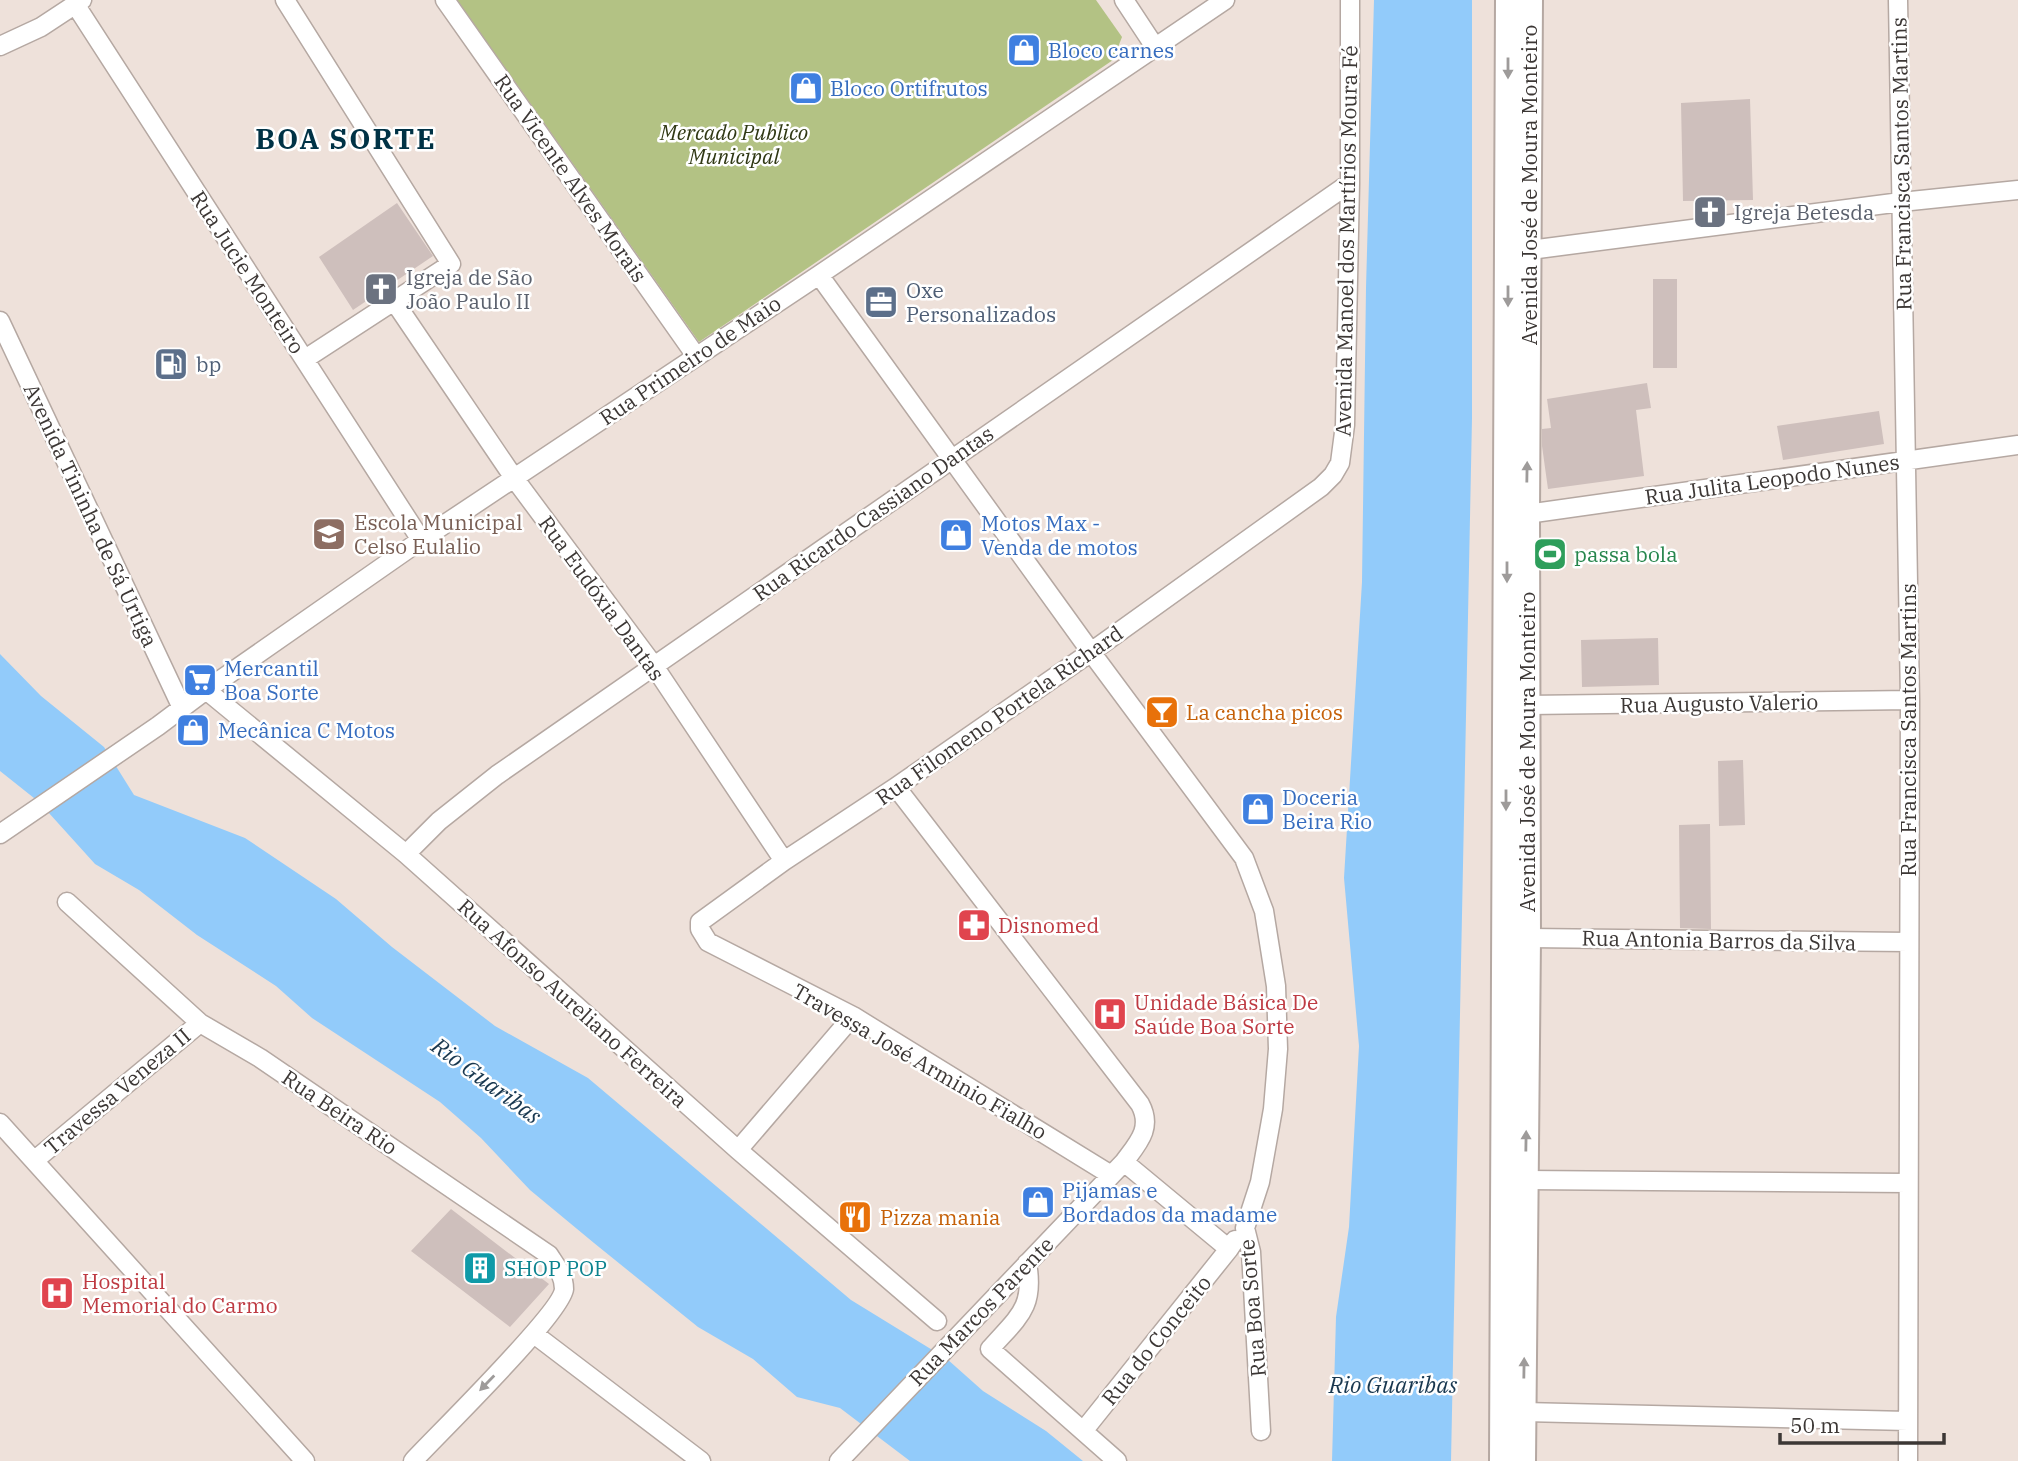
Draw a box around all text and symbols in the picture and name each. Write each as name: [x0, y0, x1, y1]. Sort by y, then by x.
street label: Rua Francisca Santos Martins: [1884, 17, 1918, 311]
street label: Avenida José de Moura Monteiro: [1515, 25, 1543, 345]
shop icon: Bloco carnes: [1005, 31, 1043, 69]
place label: Bloco carnes: [1048, 36, 1174, 64]
street label: Avenida Manoel dos Martírios Moura Fé: [1329, 45, 1363, 437]
one-way arrow: [1502, 57, 1514, 79]
street label: Rua Vicente Alves Morais: [488, 68, 654, 288]
shop icon: Bloco Ortifrutos: [787, 69, 825, 107]
place label: Bloco Ortifrutos: [830, 74, 988, 102]
park label: Mercado Publico Municipal: [659, 118, 808, 170]
district label: BOA SORTE: [255, 120, 437, 157]
street label: Rua Jucie Monteiro: [185, 185, 311, 359]
church icon: Igreja Betesda: [1691, 193, 1729, 231]
place label: Igreja Betesda: [1734, 198, 1874, 226]
place label: Igreja de São João Paulo II: [406, 263, 533, 315]
church icon: Igreja de São João Paulo II: [362, 270, 400, 308]
place label: Oxe Personalizados: [906, 276, 1056, 328]
office icon: Oxe Personalizados: [862, 283, 900, 321]
one-way arrow: [1502, 285, 1514, 307]
street label: Rua Primeiro de Maio: [594, 289, 786, 431]
fuel station icon: bp: [152, 345, 190, 383]
place label: bp: [196, 350, 221, 378]
street label: Avenida Tininha de Sá Urtiga: [17, 379, 165, 651]
street label: Rua Ricardo Cassiano Dantas: [747, 419, 999, 607]
street label: Rua Julita Leopodo Nunes: [1643, 447, 1901, 511]
one-way arrow: [1521, 461, 1533, 483]
place label: Escola Municipal Celso Eulalio: [354, 508, 522, 560]
place label: Motos Max - Venda de motos: [981, 509, 1138, 561]
street label: Rua Eudóxia Dantas: [533, 510, 671, 686]
school or university icon: Escola Municipal Celso Eulalio: [310, 515, 348, 553]
shop icon: Motos Max - Venda de motos: [937, 516, 975, 554]
sports icon: passa bola: [1531, 535, 1569, 573]
place label: passa bola: [1574, 540, 1678, 568]
one-way arrow: [1501, 561, 1513, 583]
street label: Rua Francisca Santos Martins: [1894, 583, 1922, 877]
street label: Avenida José de Moura Monteiro: [1513, 592, 1541, 912]
street label: Rua Filomeno Portela Richard: [870, 619, 1128, 811]
place label: Mercantil Boa Sorte: [224, 654, 319, 706]
supermarket icon: Mercantil Boa Sorte: [181, 661, 219, 699]
street label: Rua Augusto Valerio: [1620, 687, 1818, 719]
bar icon: La cancha picos: [1143, 693, 1181, 731]
place label: La cancha picos: [1186, 698, 1343, 726]
shop icon: Mecânica C Motos: [174, 711, 212, 749]
place label: Mecânica C Motos: [218, 716, 395, 744]
place label: Doceria Beira Rio: [1282, 783, 1372, 835]
one-way arrow: [1500, 789, 1512, 811]
shop icon: Doceria Beira Rio: [1239, 790, 1277, 828]
street label: Rua Afonso Aureliano Ferreira: [452, 892, 694, 1114]
pharmacy icon: Disnomed: [955, 906, 993, 944]
place label: Disnomed: [998, 911, 1099, 939]
street label: Rua Antonia Barros da Silva: [1581, 924, 1857, 956]
street label: Travessa José Arminio Fialho: [788, 977, 1052, 1145]
place label: Unidade Básica De Saúde Boa Sorte: [1134, 988, 1318, 1040]
hospital icon: Unidade Básica De Saúde Boa Sorte: [1091, 995, 1129, 1033]
street label: Travessa Veneza II: [38, 1021, 196, 1161]
water label: Rio Guaribas: [425, 1030, 548, 1130]
street label: Rua Beira Rio: [277, 1063, 403, 1161]
one-way arrow: [1520, 1130, 1532, 1152]
place label: Pijamas e Bordados da madame: [1062, 1176, 1277, 1228]
shop icon: Pijamas e Bordados da madame: [1019, 1183, 1057, 1221]
restaurant icon: Pizza mania: [836, 1198, 874, 1236]
place label: Pizza mania: [880, 1203, 1000, 1231]
street label: Rua Marcos Parente: [903, 1230, 1059, 1392]
street label: Rua Boa Sorte: [1232, 1238, 1272, 1378]
building icon: SHOP POP: [461, 1249, 499, 1287]
place label: SHOP POP: [504, 1254, 607, 1282]
place label: Hospital Memorial do Carmo: [82, 1267, 278, 1319]
street label: Rua do Conceito: [1095, 1269, 1217, 1411]
hospital icon: Hospital Memorial do Carmo: [38, 1274, 76, 1312]
one-way arrow: [1518, 1357, 1530, 1379]
water label: Rio Guaribas: [1328, 1369, 1458, 1399]
one-way arrow: [480, 1374, 496, 1391]
scale bar: [1780, 1402, 1944, 1446]
text: 50 m: [1790, 1411, 1840, 1439]

